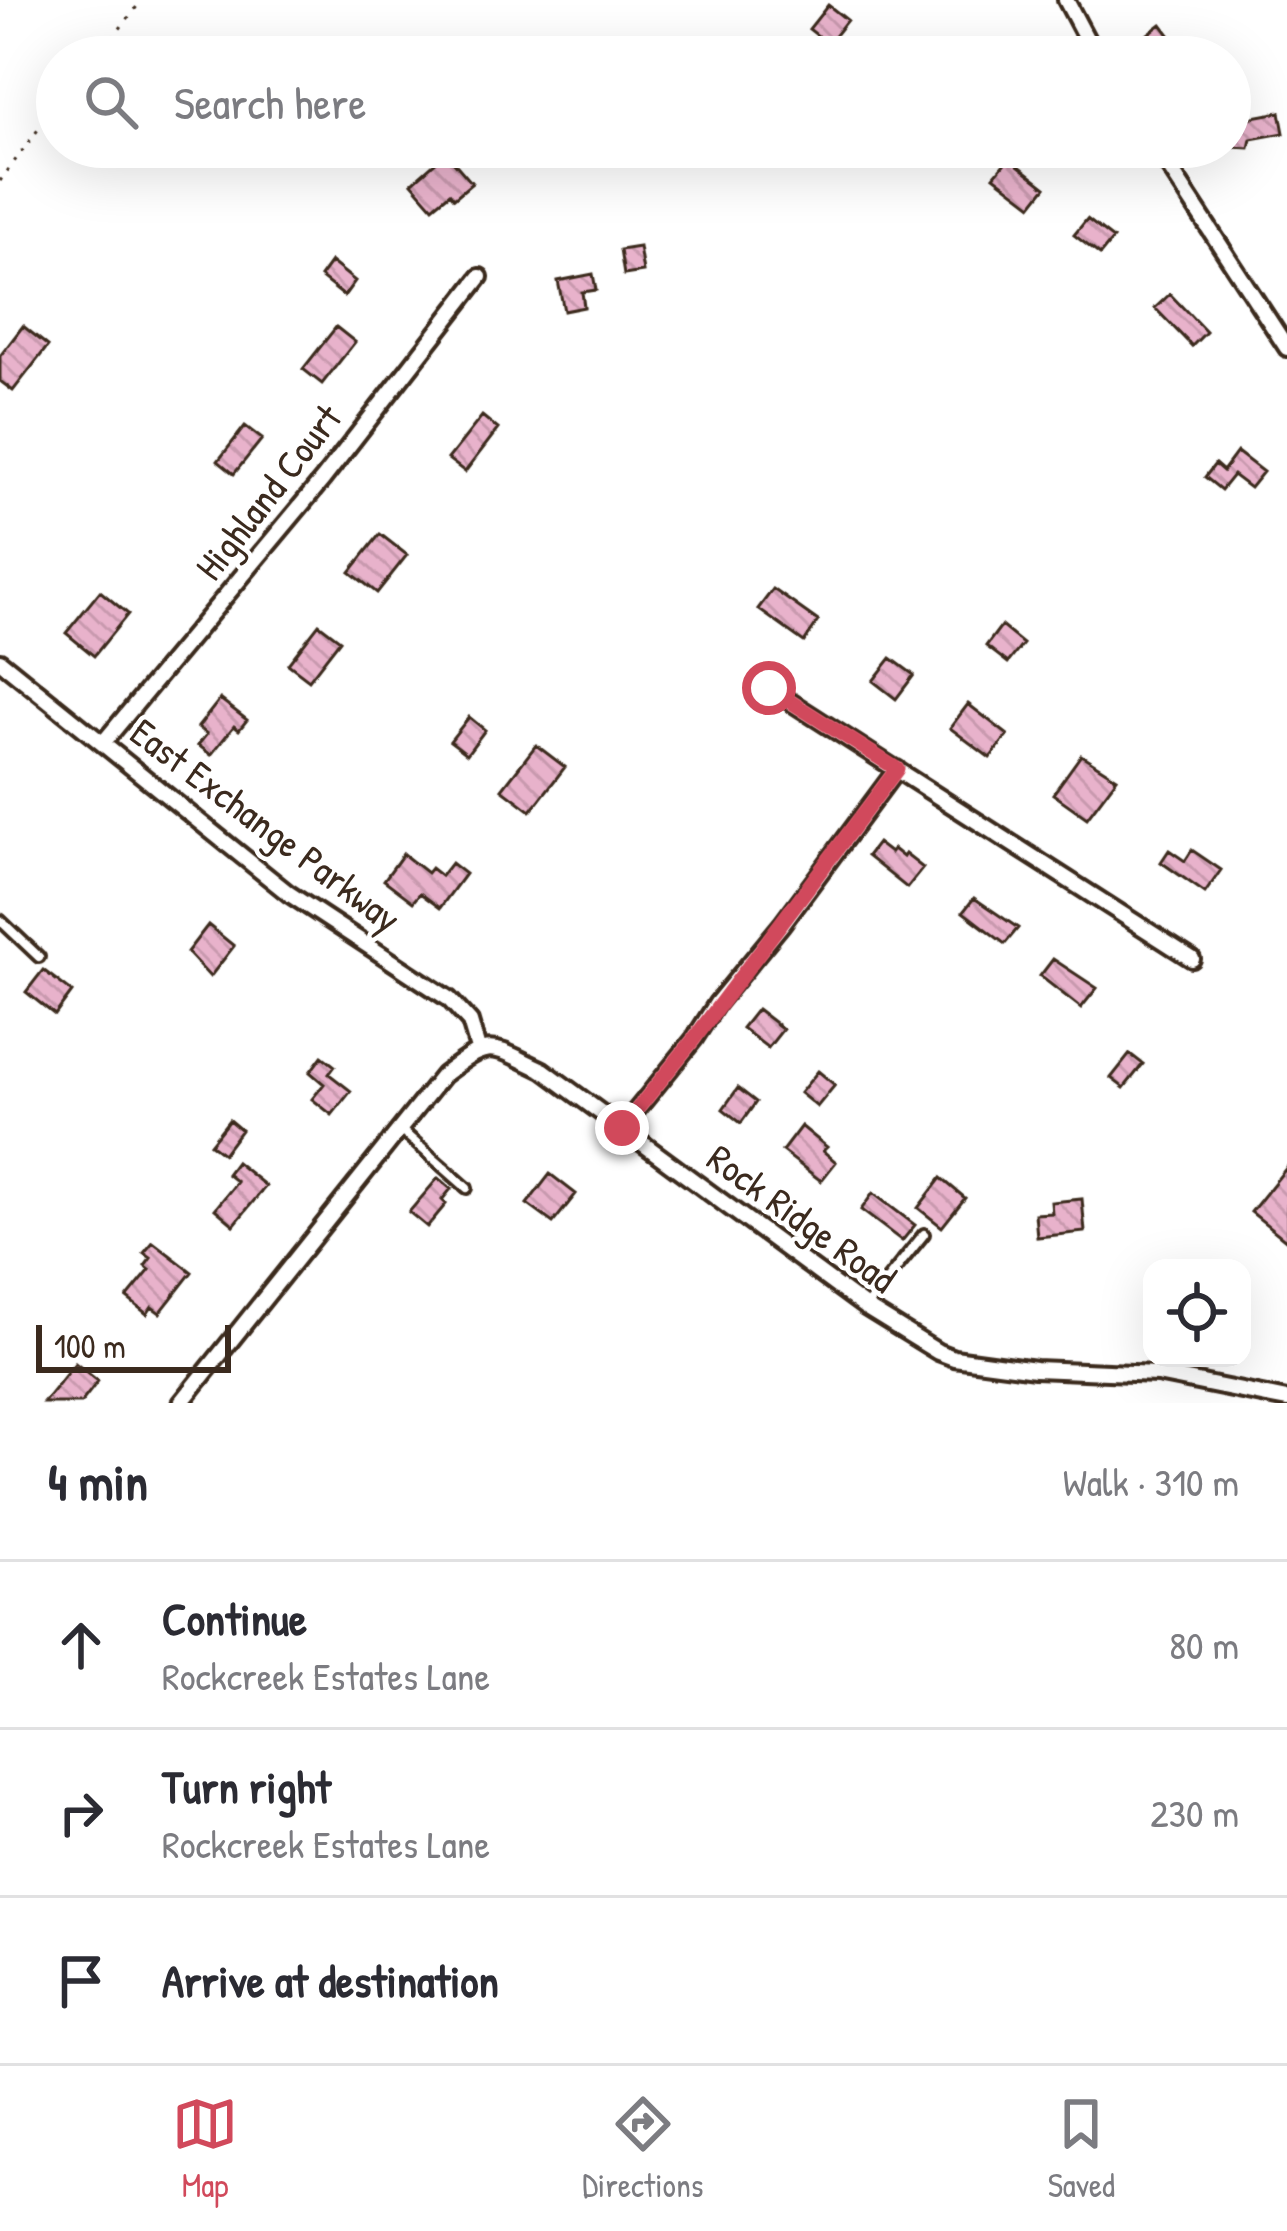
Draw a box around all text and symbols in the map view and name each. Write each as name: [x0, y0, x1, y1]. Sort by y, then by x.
search box: [36, 36, 1251, 168]
icon: search: [78, 69, 144, 135]
text: Search here: [174, 72, 366, 133]
street label: Highland Court: [182, 392, 353, 590]
route start: [742, 661, 796, 715]
street label: East Exchange Parkway: [120, 705, 412, 944]
route end: [595, 1101, 649, 1155]
street label: Rock Ridge Road: [697, 1131, 907, 1304]
map controls: [1143, 1259, 1251, 1367]
button: locate: [1143, 1259, 1251, 1367]
scale bar: [36, 1319, 231, 1372]
text: 100 m: [54, 1324, 126, 1368]
text: 4 min: [48, 1447, 148, 1516]
text: Walk · 310 m: [1063, 1455, 1239, 1508]
text: Continue: [162, 1588, 307, 1649]
icon: ahead: [48, 1612, 114, 1678]
text: 80 m: [1169, 1618, 1239, 1671]
text: Rockcreek Estates Lane: [162, 1649, 490, 1702]
text: Turn right: [162, 1756, 331, 1817]
icon: right: [48, 1780, 114, 1846]
text: 230 m: [1150, 1786, 1239, 1839]
text: Rockcreek Estates Lane: [162, 1817, 490, 1870]
icon: arrive: [48, 1948, 114, 2014]
text: Arrive at destination: [162, 1950, 499, 2011]
tab: Map: [172, 2091, 238, 2207]
tab: Directions: [582, 2091, 704, 2207]
tab: Saved: [1048, 2091, 1115, 2207]

